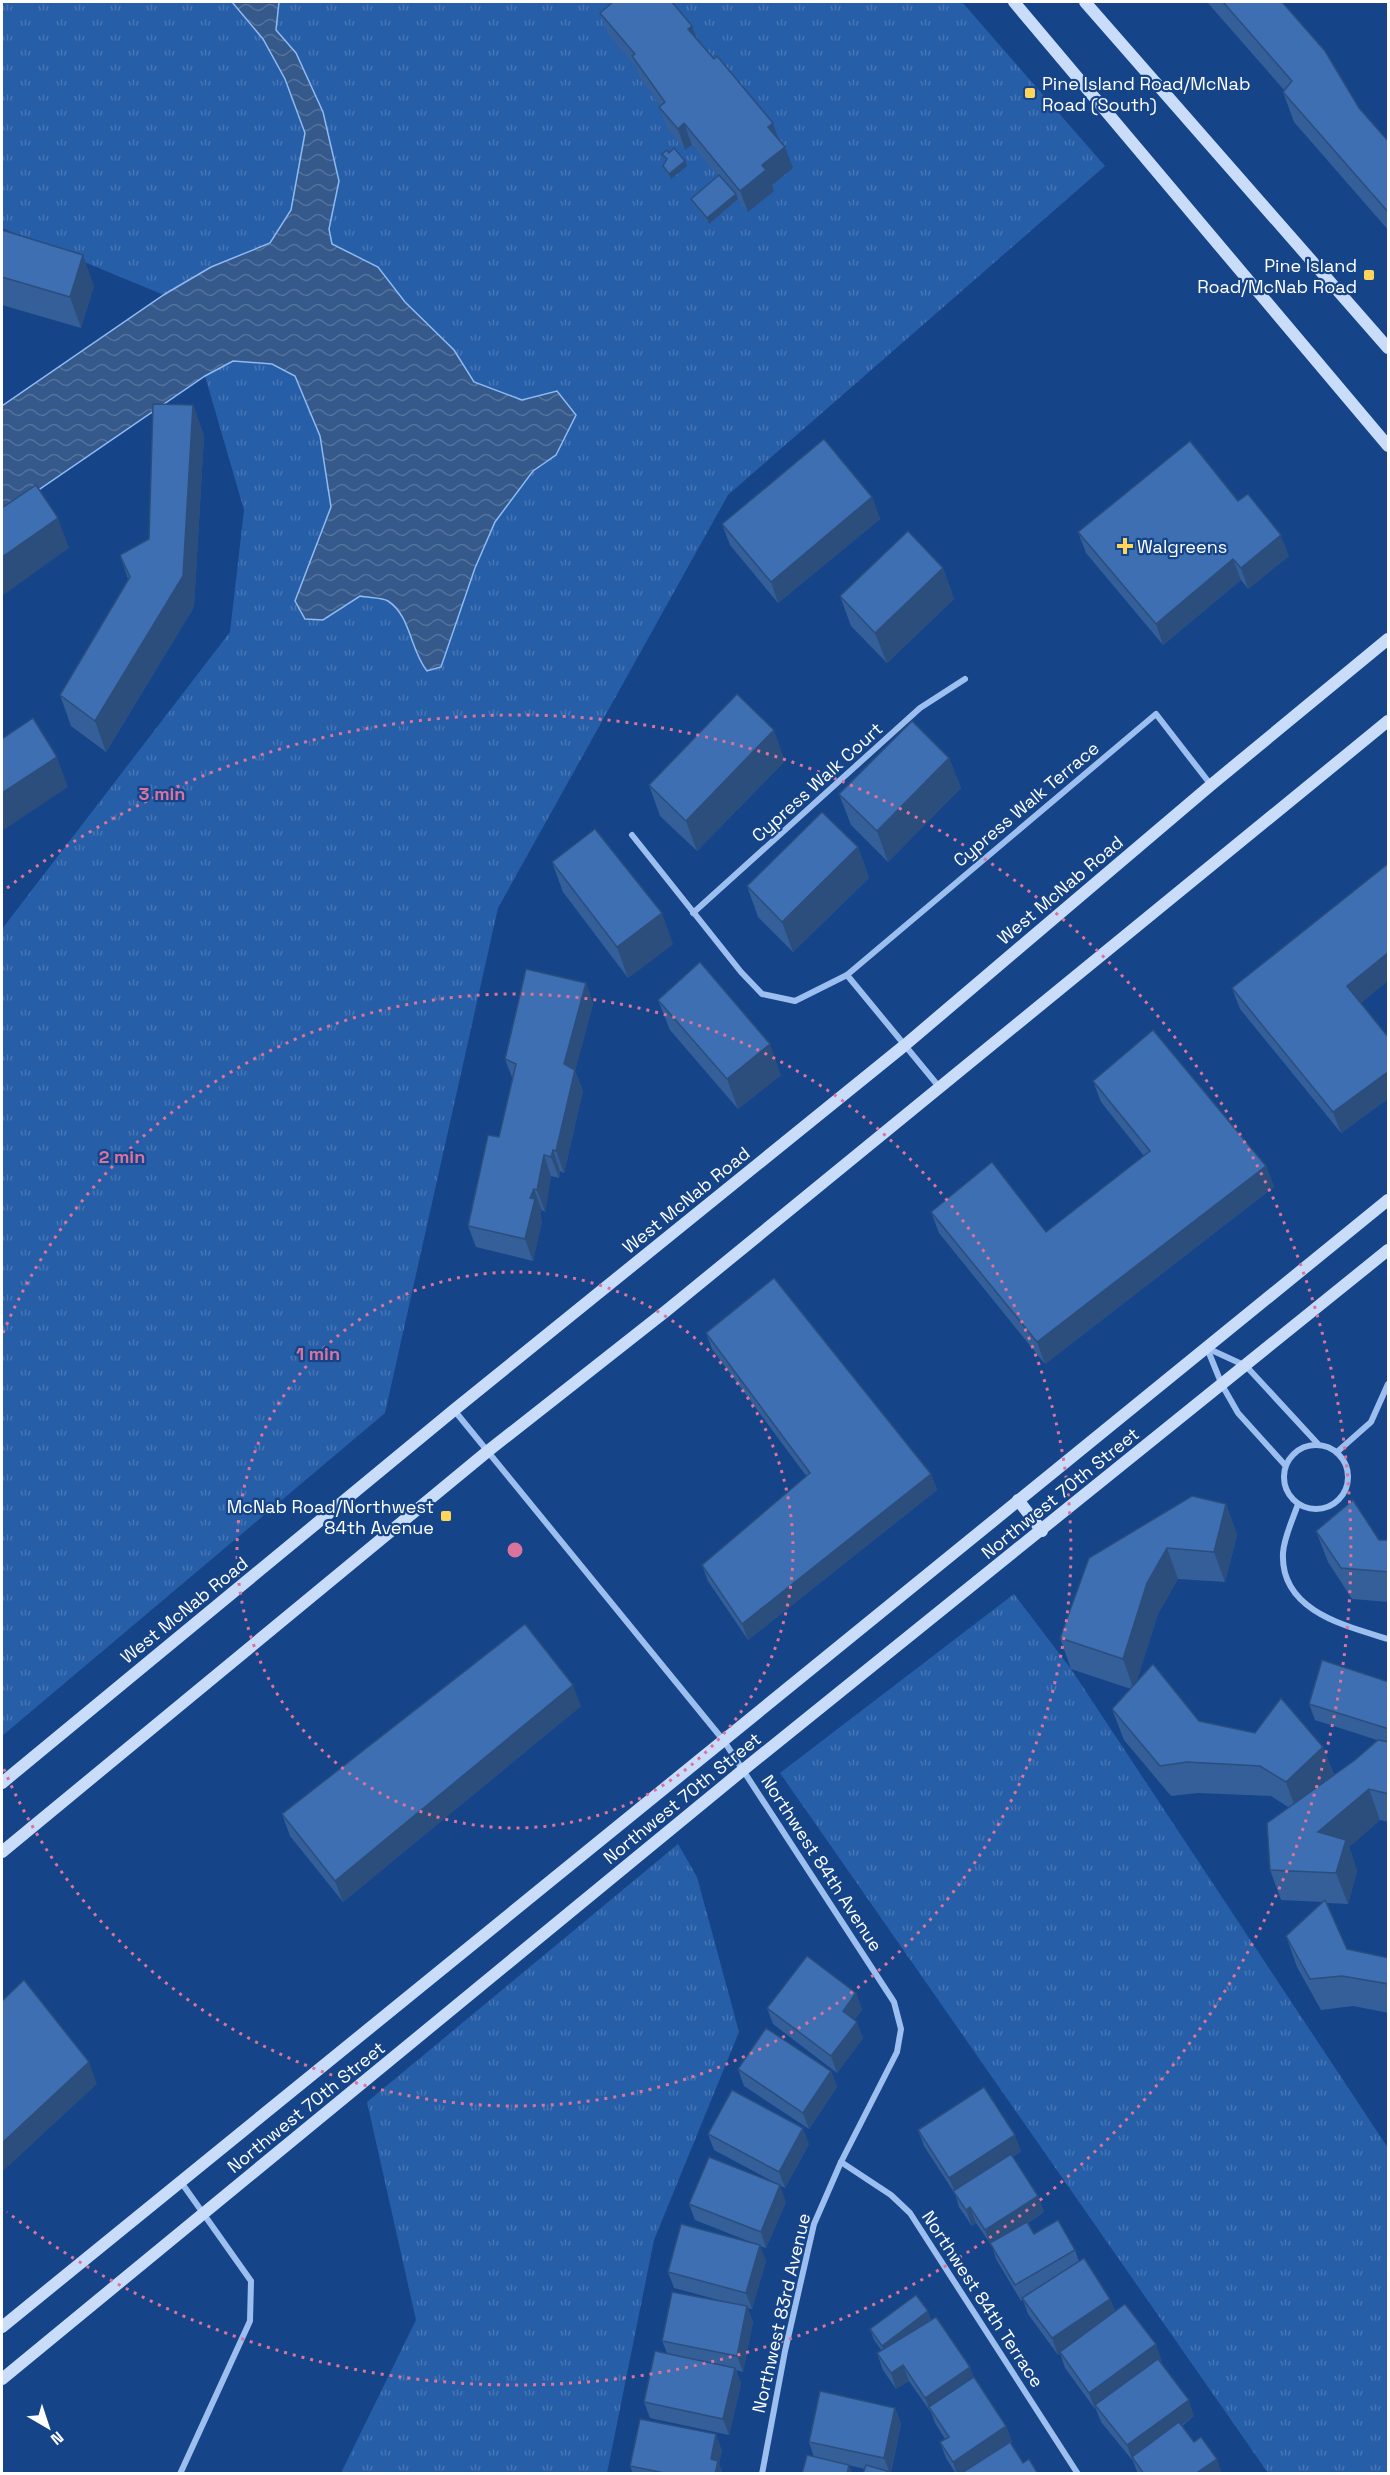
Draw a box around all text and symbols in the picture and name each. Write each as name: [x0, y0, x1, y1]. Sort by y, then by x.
place label: Pine Island Road/McNab Road (South): [1042, 72, 1251, 116]
marker: Pine Island Road/McNab Road (South): [1023, 86, 1037, 100]
place label: Pine Island Road/McNab Road: [1197, 254, 1357, 298]
marker: Pine Island Road/McNab Road: [1362, 268, 1376, 282]
place label: Walgreens: [1137, 535, 1227, 558]
marker: Walgreens: [1118, 539, 1132, 553]
street label: Cypress Walk Court: [747, 717, 887, 847]
street label: Cypress Walk Terrace: [948, 736, 1104, 872]
text: 3 min: [139, 782, 185, 805]
street label: West McNab Road: [992, 831, 1128, 949]
street label: West McNab Road: [618, 1142, 754, 1258]
text: 2 min: [99, 1145, 145, 1168]
text: 1 min: [296, 1342, 340, 1365]
street label: Northwest 70th Street: [976, 1422, 1144, 1564]
place label: McNab Road/Northwest 84th Avenue: [227, 1495, 434, 1539]
marker: McNab Road/Northwest 84th Avenue: [439, 1509, 453, 1523]
centre of rings: [505, 1540, 525, 1560]
street label: West McNab Road: [116, 1552, 252, 1668]
street label: Northwest 70th Street: [598, 1727, 766, 1869]
street label: Northwest 84th Avenue: [756, 1770, 888, 1956]
street label: Northwest 70th Street: [222, 2036, 390, 2178]
street label: Northwest 84th Terrace: [917, 2206, 1049, 2392]
street label: Northwest 83rd Avenue: [747, 2211, 815, 2415]
north arrow: [18, 2397, 78, 2457]
text: N: [46, 2427, 68, 2450]

